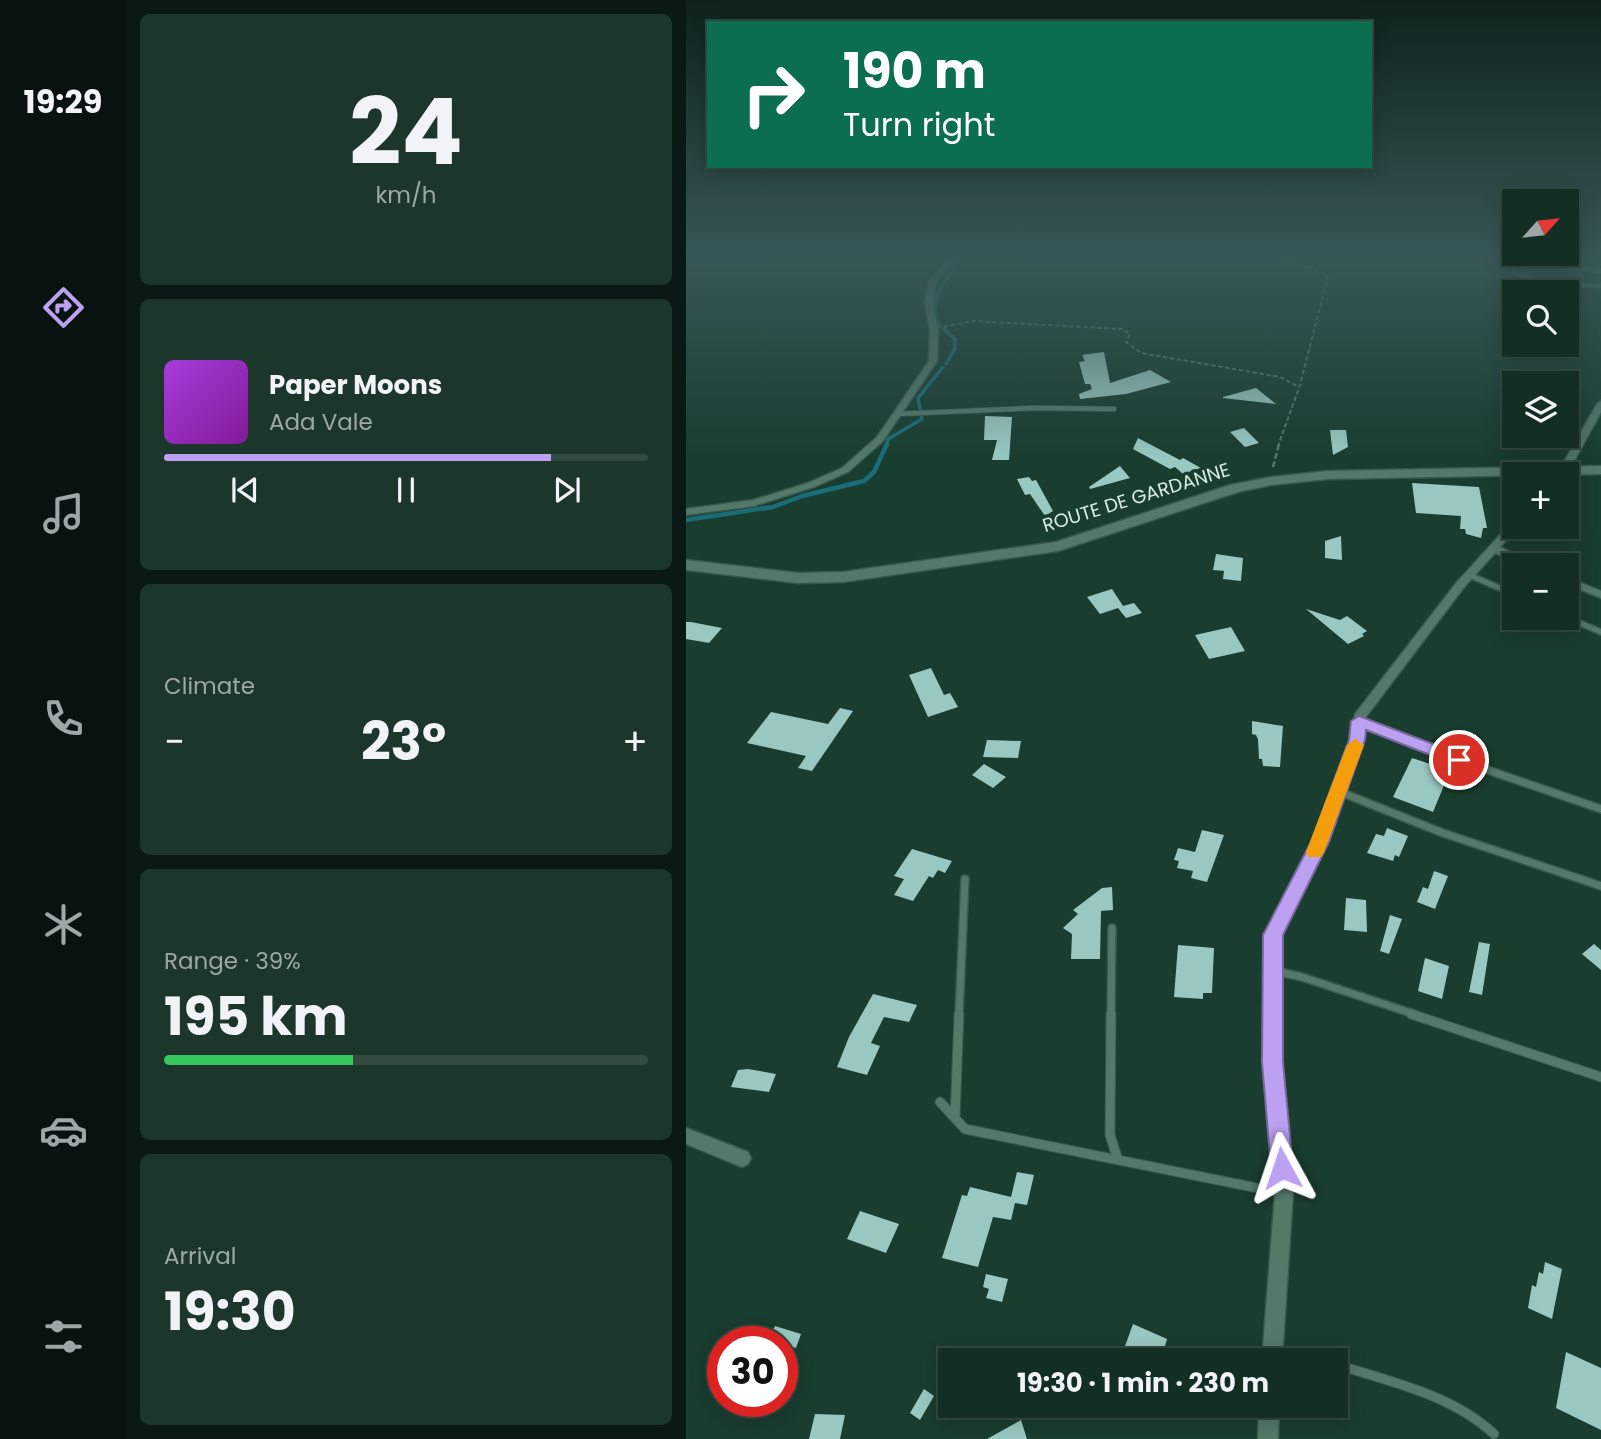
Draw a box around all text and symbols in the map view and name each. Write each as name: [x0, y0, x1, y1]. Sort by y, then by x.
text: 190 m: [843, 37, 986, 105]
icon: right: [728, 49, 819, 140]
text: 24: [349, 68, 463, 196]
text: 19:29: [24, 79, 102, 124]
text: Turn right: [843, 102, 995, 147]
text: km/h: [375, 179, 437, 211]
north arrow: [1502, 189, 1578, 266]
map controls: [1502, 189, 1579, 630]
button: search: [1502, 280, 1579, 357]
icon: directions: [39, 283, 88, 332]
text: Paper Moons: [269, 367, 442, 403]
button: layers: [1502, 371, 1579, 448]
text: Ada Vale: [269, 406, 373, 438]
street label: ROUTE DE GARDANNE: [1039, 456, 1233, 539]
button: +: [1502, 462, 1579, 539]
icon: previous: [226, 471, 264, 509]
icon: pause: [387, 471, 425, 509]
icon: next: [548, 471, 586, 509]
icon: music: [39, 489, 88, 538]
button: −: [1502, 553, 1579, 630]
text: Climate: [164, 670, 255, 702]
icon: phone: [39, 694, 88, 743]
text: 23°: [361, 705, 446, 778]
text: −: [164, 715, 185, 768]
text: +: [622, 715, 648, 768]
pin: [1429, 730, 1489, 790]
icon: arrive: [1440, 741, 1478, 779]
icon: climate: [39, 900, 88, 949]
text: Range · 39%: [164, 945, 301, 977]
text: 195 km: [164, 980, 348, 1053]
icon: car: [39, 1106, 88, 1155]
position arrow: [1245, 1131, 1319, 1205]
text: Arrival: [164, 1240, 236, 1272]
text: 19:30: [164, 1275, 296, 1348]
icon: filters: [39, 1312, 88, 1361]
speed limit sign: 30: [707, 1326, 798, 1417]
text: 19:30 · 1 min · 230 m: [1017, 1365, 1269, 1401]

